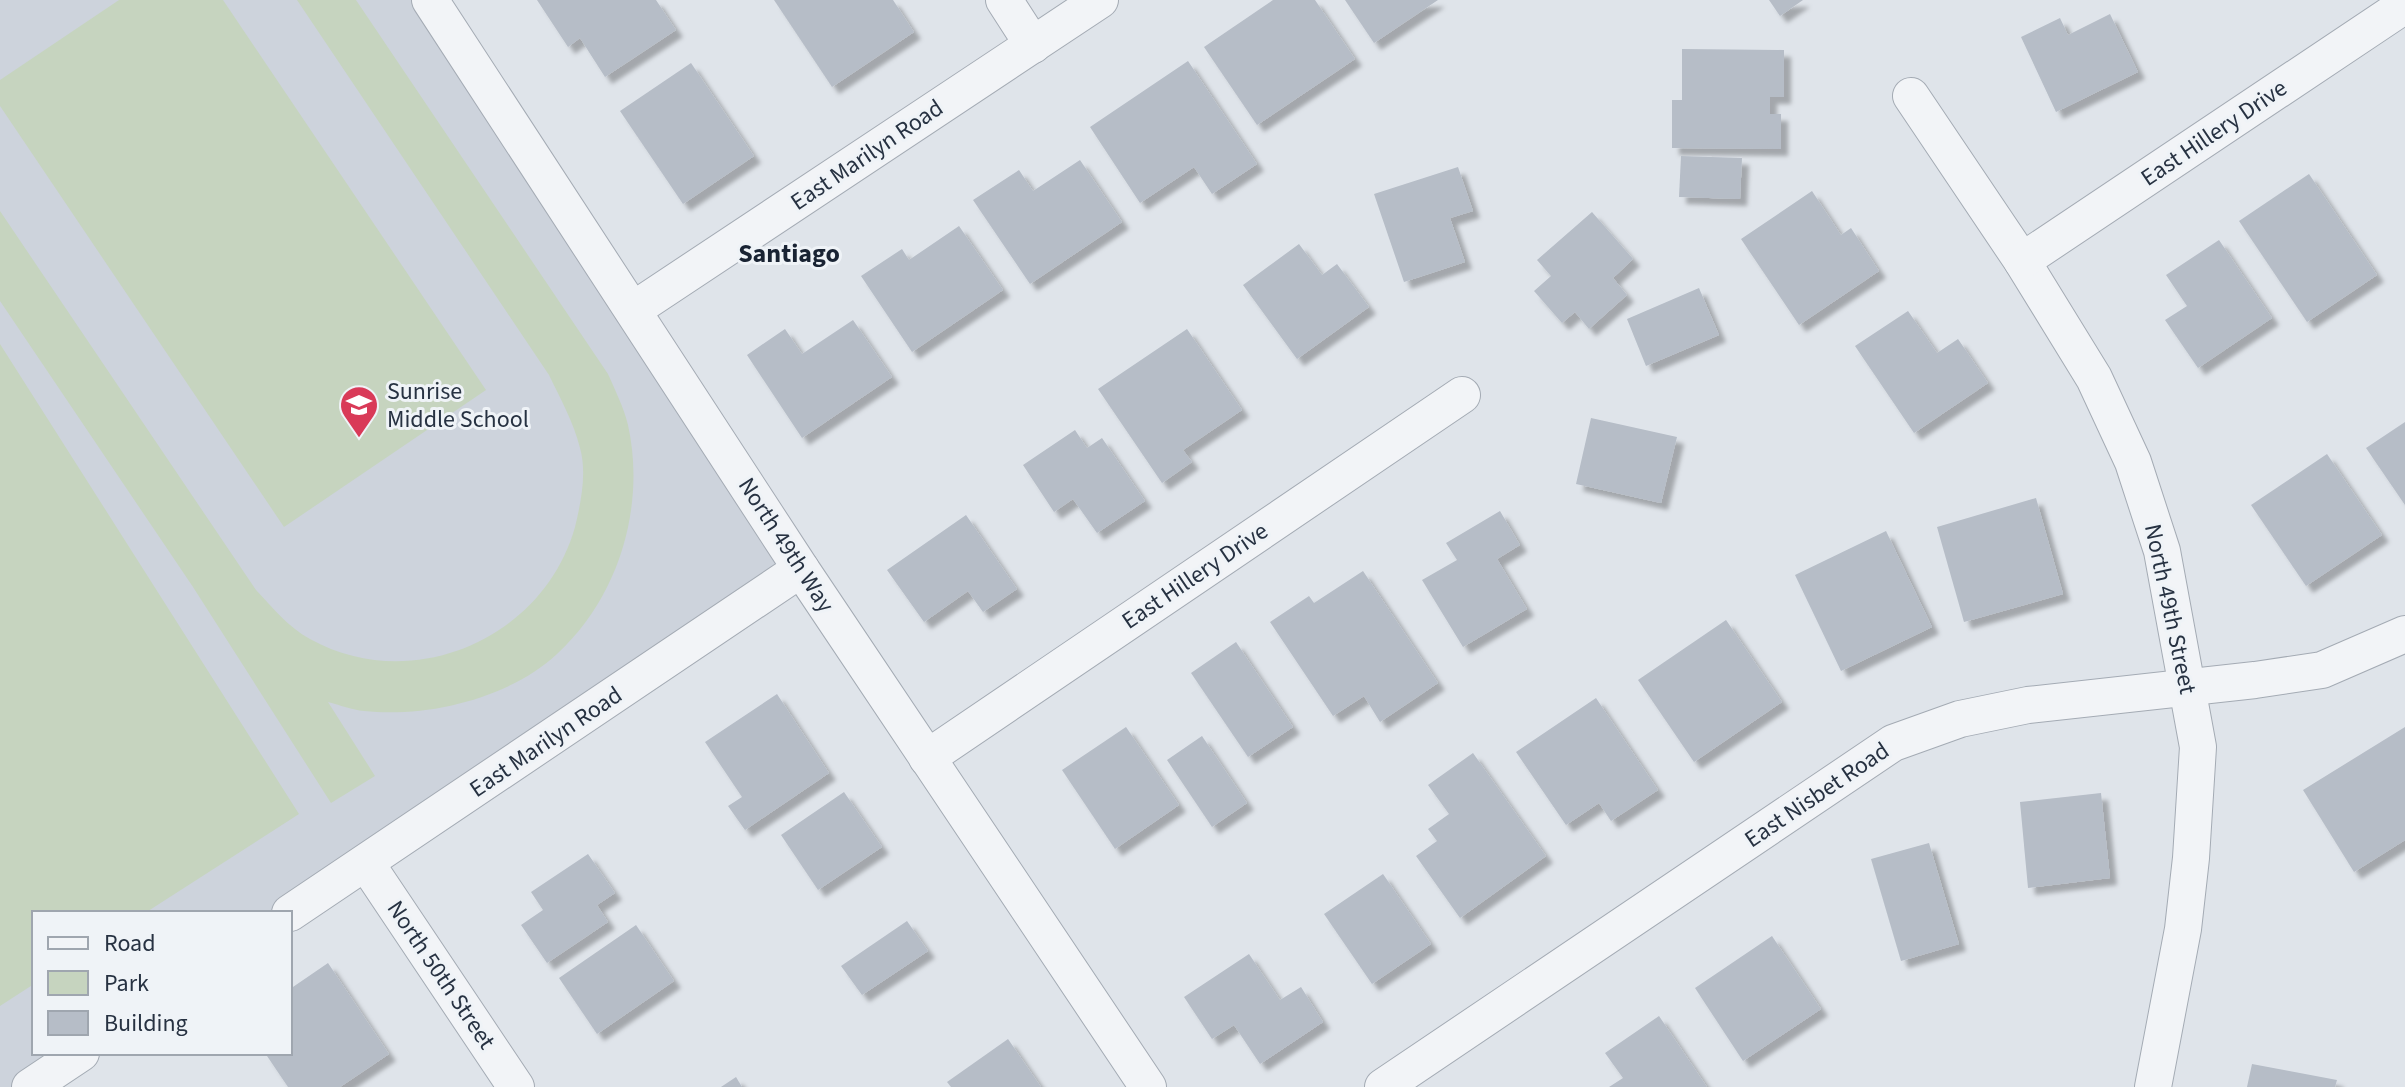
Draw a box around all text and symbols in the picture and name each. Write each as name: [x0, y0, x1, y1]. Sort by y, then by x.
street label: East Hillery Drive: [2134, 71, 2294, 195]
street label: East Marilyn Road: [784, 91, 950, 219]
district label: Santiago: [738, 235, 840, 272]
place label: Sunrise Middle School: [387, 374, 529, 437]
school or university icon: Sunrise Middle School: [338, 384, 380, 439]
street label: North 49th Way: [729, 471, 843, 619]
street label: East Hillery Drive: [1115, 514, 1275, 638]
street label: North 49th Street: [2135, 521, 2205, 697]
street label: East Marilyn Road: [463, 678, 629, 806]
street label: East Nisbet Road: [1738, 733, 1896, 857]
street label: North 50th Street: [378, 894, 504, 1056]
legend: [32, 911, 292, 1055]
text: Road: [104, 926, 156, 961]
text: Park: [104, 966, 149, 1001]
text: Building: [104, 1006, 188, 1041]

